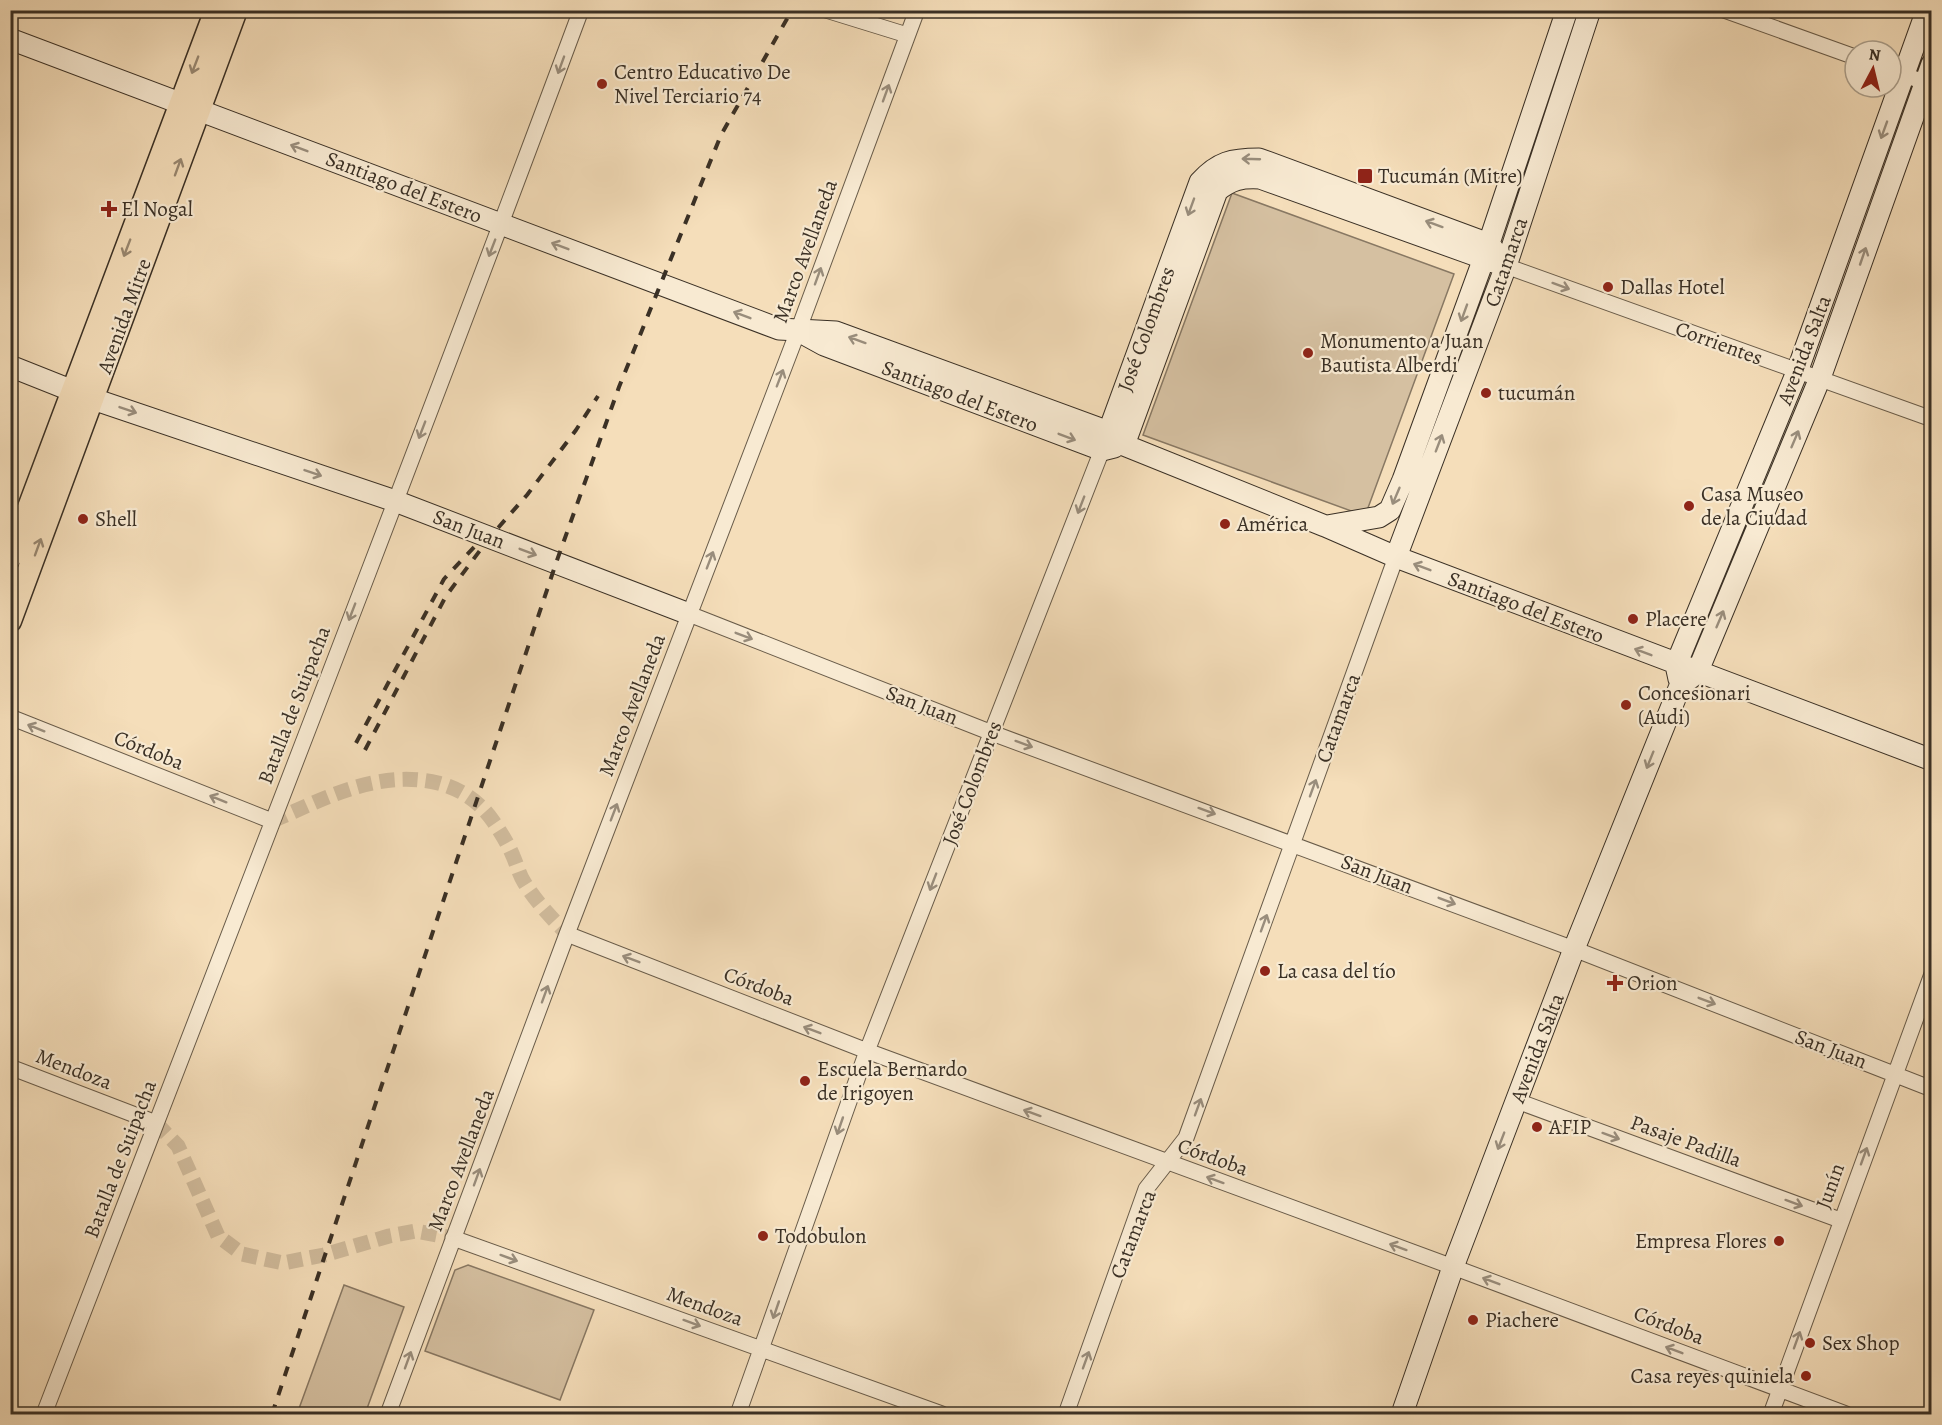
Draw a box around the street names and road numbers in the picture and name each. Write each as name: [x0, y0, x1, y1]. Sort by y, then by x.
street label: Santiago del Estero: [322, 144, 486, 230]
street label: Marco Avellaneda: [766, 175, 844, 327]
street label: Catamarca: [1478, 213, 1534, 311]
street label: Avenida Mitre: [90, 255, 158, 378]
street label: José Colombres: [1110, 263, 1182, 395]
street label: Avenida Salta: [1770, 291, 1838, 410]
street label: Corrientes: [1672, 314, 1766, 372]
street label: Santiago del Estero: [878, 353, 1042, 439]
street label: San Juan: [429, 502, 509, 556]
street label: Santiago del Estero: [1444, 564, 1608, 650]
street label: Batalla de Suipacha: [251, 622, 337, 788]
street label: Marco Avellaneda: [592, 629, 672, 780]
street label: Catamarca: [1309, 669, 1367, 767]
street label: San Juan: [882, 678, 962, 732]
street label: José Colombres: [935, 717, 1009, 849]
street label: Córdoba: [110, 723, 188, 777]
street label: San Juan: [1337, 847, 1417, 901]
street label: Córdoba: [720, 960, 798, 1012]
street label: Avenida Salta: [1503, 989, 1571, 1108]
street label: San Juan: [1791, 1022, 1871, 1076]
street label: Mendoza: [32, 1042, 116, 1096]
street label: Batalla de Suipacha: [77, 1076, 163, 1242]
street label: Marco Avellaneda: [421, 1084, 501, 1235]
street label: Pasaje Padilla: [1627, 1108, 1746, 1174]
street label: Córdoba: [1174, 1131, 1252, 1183]
street label: Junín: [1809, 1159, 1851, 1213]
street label: Catamarca: [1103, 1185, 1163, 1283]
street label: Mendoza: [663, 1279, 747, 1333]
street label: Córdoba: [1630, 1299, 1708, 1351]

